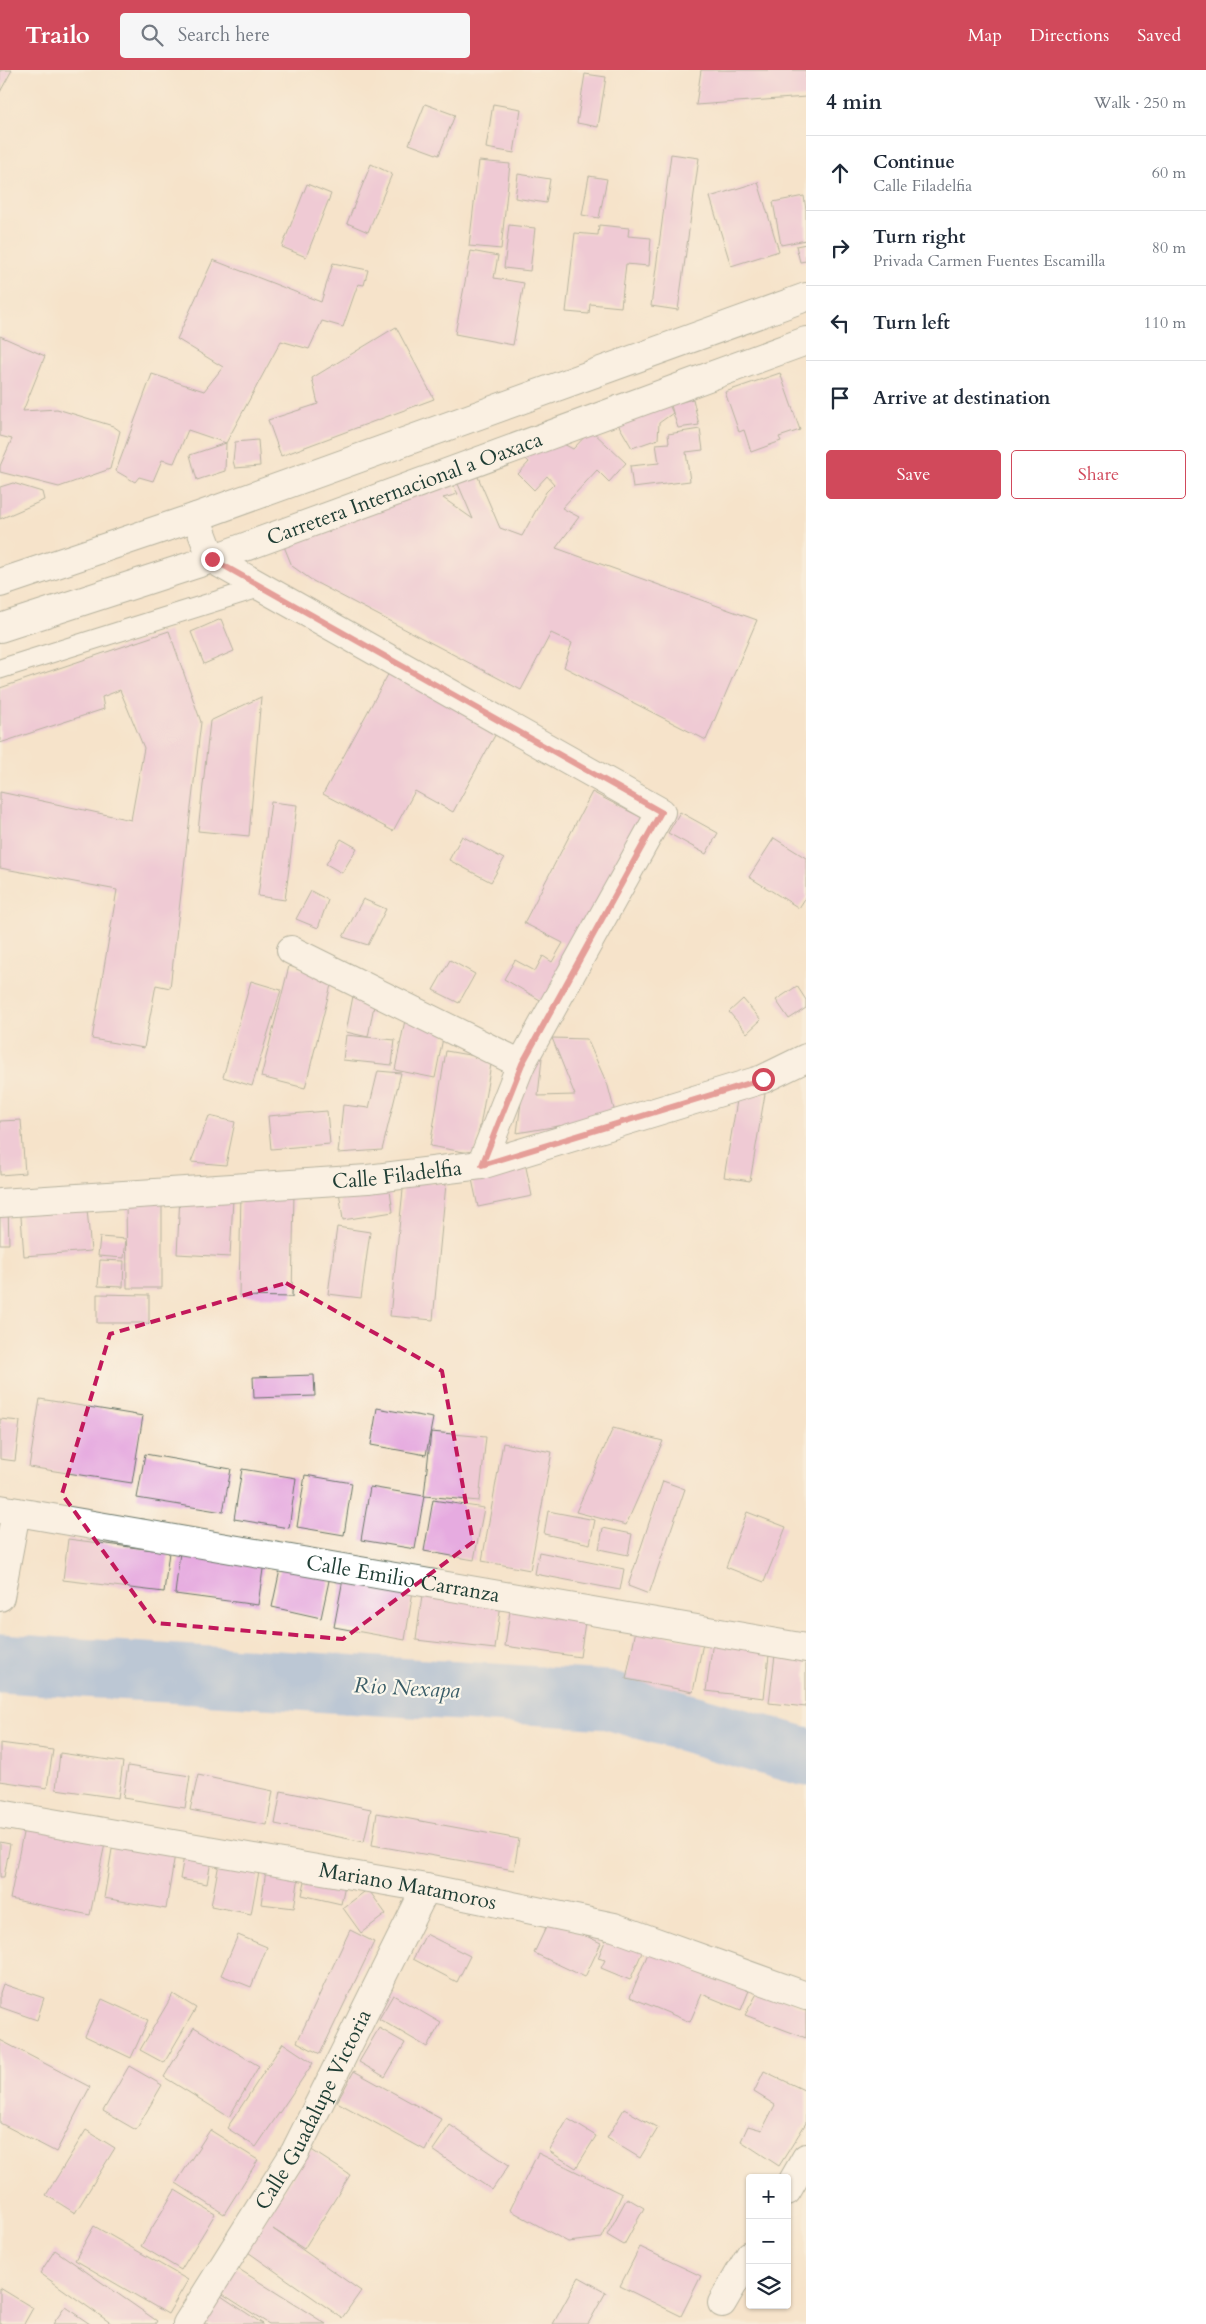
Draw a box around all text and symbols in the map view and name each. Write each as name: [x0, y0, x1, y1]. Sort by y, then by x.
search box: [120, 13, 470, 58]
text: Trailo: [25, 19, 90, 52]
icon: search: [138, 21, 166, 49]
text: Search here: [178, 22, 270, 48]
text: Map: [968, 23, 1002, 48]
text: Directions: [1030, 23, 1109, 48]
text: Saved: [1137, 23, 1181, 48]
text: 4 min: [826, 88, 882, 117]
text: Walk · 250 m: [1094, 92, 1186, 114]
text: Continue: [873, 149, 955, 175]
icon: ahead: [826, 159, 854, 187]
text: 60 m: [1152, 162, 1186, 184]
text: Calle Filadelfia: [873, 175, 972, 197]
text: Turn right: [873, 224, 965, 250]
icon: right: [826, 234, 854, 262]
text: 80 m: [1152, 237, 1186, 259]
text: Privada Carmen Fuentes Escamilla: [873, 250, 1105, 272]
icon: left: [826, 309, 854, 337]
text: Turn left: [873, 310, 950, 336]
text: 110 m: [1144, 312, 1186, 334]
icon: arrive: [826, 384, 854, 412]
text: Arrive at destination: [873, 385, 1050, 411]
street label: Carretera Internacional a Oaxaca: [263, 425, 546, 552]
button: Save: [826, 450, 1001, 499]
button: Share: [1011, 450, 1186, 499]
route end: [201, 548, 224, 571]
route start: [752, 1068, 775, 1091]
street label: Calle Filadelfia: [331, 1153, 463, 1196]
street label: Calle Emilio Carranza: [304, 1548, 502, 1609]
water label: Rio Nexapa: [353, 1670, 461, 1706]
street label: Mariano Matamoros: [317, 1855, 499, 1917]
street label: Calle Guadalupe Victoria: [248, 2004, 378, 2215]
map controls: [746, 2174, 791, 2309]
button: +: [746, 2174, 791, 2219]
button: −: [746, 2219, 791, 2264]
button: layers: [746, 2264, 791, 2309]

